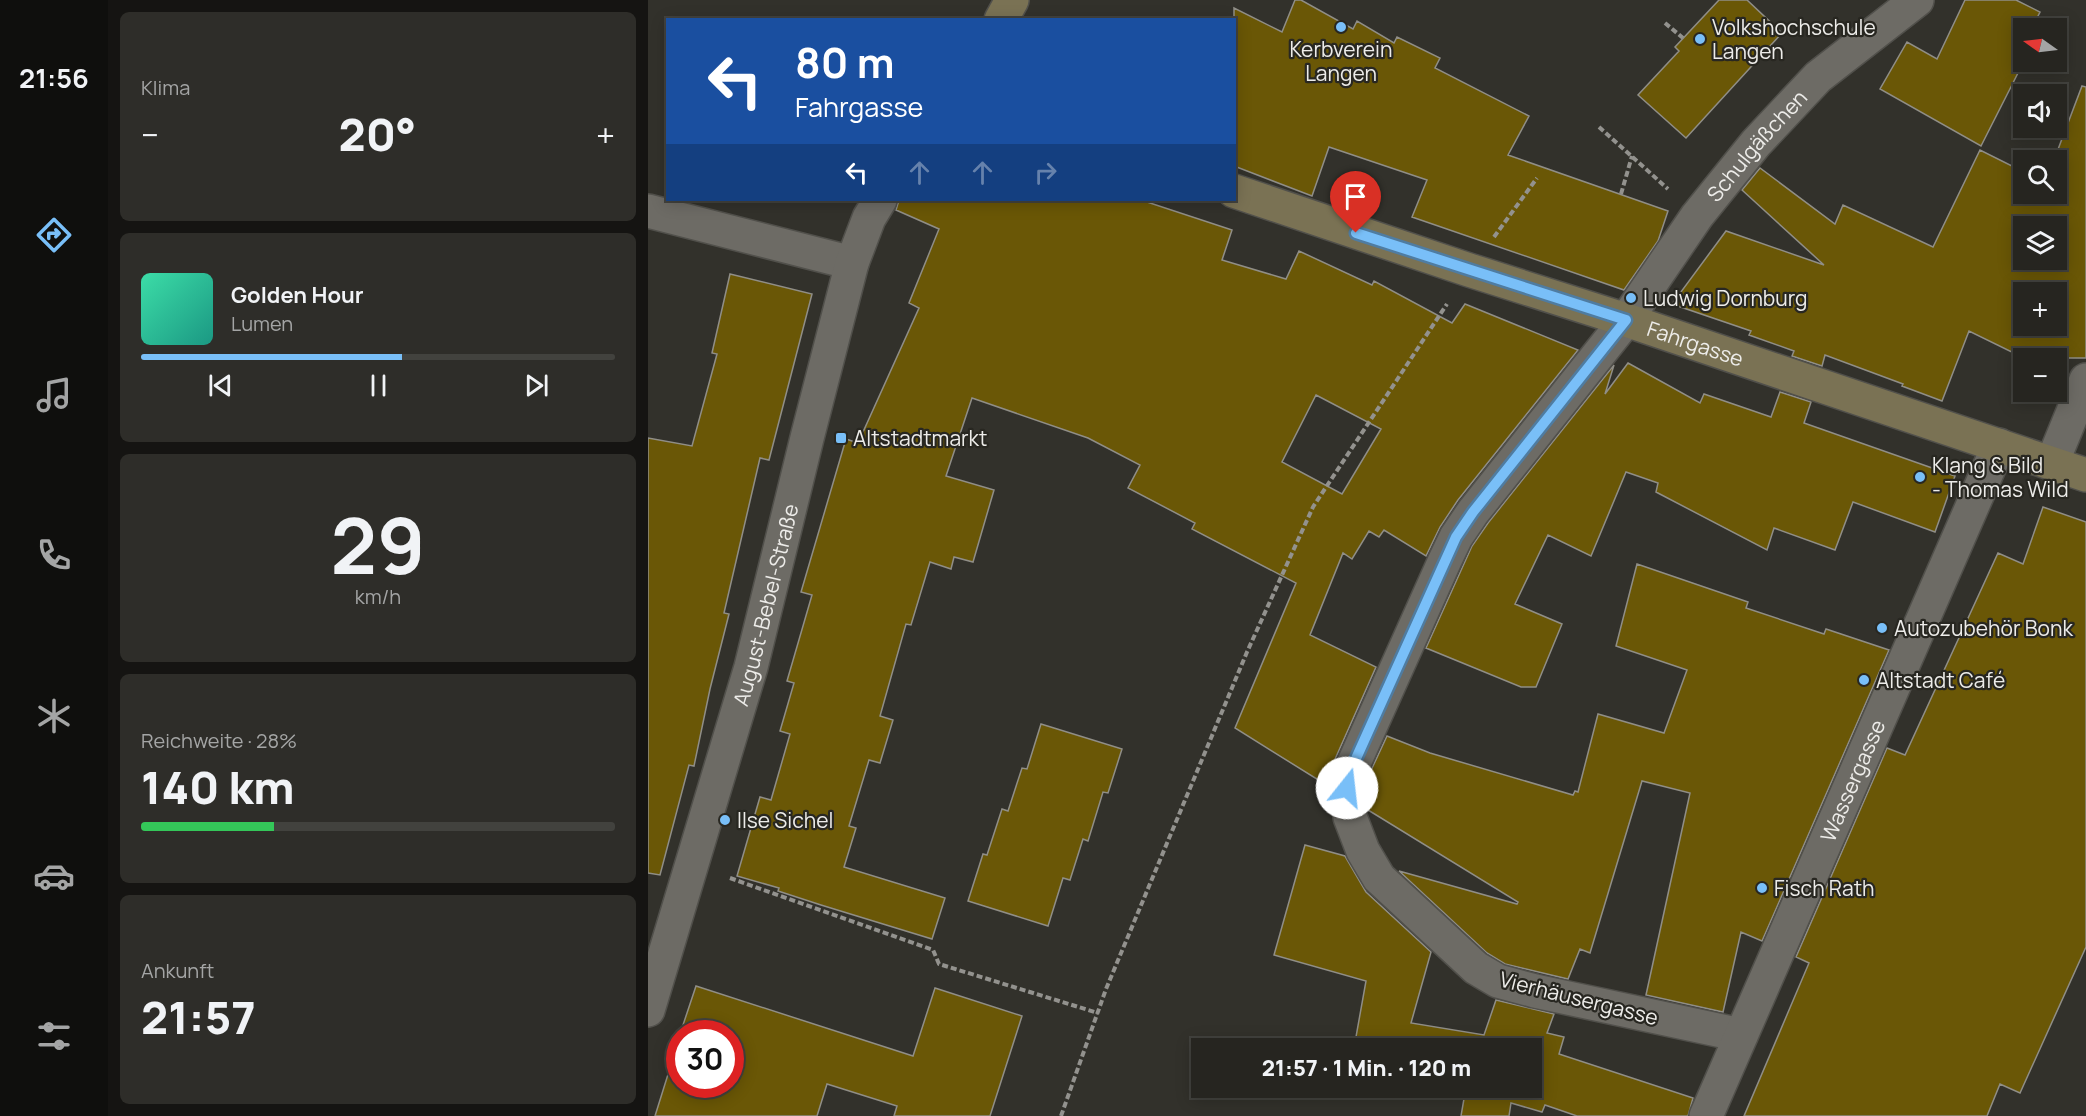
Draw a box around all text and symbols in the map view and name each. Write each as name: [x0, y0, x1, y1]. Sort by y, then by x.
place label: Volkshochschule Langen: [1712, 13, 1876, 65]
north arrow: [2013, 18, 2067, 72]
map controls: [2013, 18, 2067, 402]
marker: Kerbverein Langen: [1334, 20, 1348, 34]
marker: Volkshochschule Langen: [1693, 32, 1707, 46]
text: 80 m: [795, 33, 895, 91]
place label: Kerbverein Langen: [1289, 35, 1393, 87]
icon: left: [696, 42, 774, 120]
text: 21:56: [19, 59, 89, 96]
text: Klima: [141, 74, 190, 101]
street label: Schulgäßchen: [1700, 84, 1813, 207]
button: sound: [2013, 84, 2067, 138]
text: Fahrgasse: [795, 88, 923, 125]
text: 20°: [339, 103, 416, 165]
text: −: [141, 112, 159, 157]
text: +: [596, 112, 615, 157]
button: search: [2013, 150, 2067, 204]
icon: left: [840, 156, 873, 189]
icon: ahead: [903, 156, 936, 189]
icon: ahead: [966, 156, 999, 189]
icon: right: [1029, 156, 1062, 189]
pin: [1330, 171, 1381, 233]
icon: arrive: [1339, 180, 1372, 213]
icon: directions: [33, 214, 75, 256]
button: layers: [2013, 216, 2067, 270]
text: Golden Hour: [231, 280, 364, 310]
button: +: [2013, 282, 2067, 336]
place label: Ludwig Dornburg: [1643, 284, 1807, 312]
marker: Ludwig Dornburg: [1624, 291, 1638, 305]
text: Lumen: [231, 310, 293, 337]
street label: Fahrgasse: [1644, 314, 1747, 373]
button: −: [2013, 348, 2067, 402]
icon: previous: [204, 369, 237, 402]
icon: pause: [362, 369, 395, 402]
icon: next: [520, 369, 553, 402]
icon: music: [33, 374, 75, 416]
place label: Altstadtmarkt: [853, 424, 987, 452]
marker: Altstadtmarkt: [834, 431, 848, 445]
place label: Klang & Bild - Thomas Wild: [1932, 451, 2069, 503]
marker: Klang & Bild - Thomas Wild: [1913, 470, 1927, 484]
text: 29: [331, 491, 425, 597]
street label: August-Bebel-Straße: [726, 501, 804, 709]
icon: phone: [33, 534, 75, 576]
text: km/h: [355, 583, 401, 610]
place label: Autozubehör Bonk: [1894, 614, 2074, 642]
marker: Autozubehör Bonk: [1875, 621, 1889, 635]
place label: Altstadt Café: [1876, 666, 2005, 694]
marker: Altstadt Café: [1857, 673, 1871, 687]
icon: climate: [33, 695, 75, 737]
street label: Wassergasse: [1814, 715, 1891, 846]
text: Reichweite · 28%: [141, 727, 297, 754]
text: 140 km: [141, 756, 295, 818]
position arrow: [1315, 756, 1379, 820]
place label: Ilse Sichel: [737, 806, 833, 834]
marker: Ilse Sichel: [718, 813, 732, 827]
icon: car: [33, 855, 75, 897]
place label: Fisch Rath: [1774, 874, 1875, 902]
marker: Fisch Rath: [1755, 881, 1769, 895]
text: Ankunft: [141, 957, 214, 984]
street label: Vierhäusergasse: [1497, 965, 1661, 1031]
text: 21:57: [141, 986, 256, 1048]
icon: filters: [33, 1015, 75, 1057]
speed limit sign: 30: [666, 1020, 744, 1098]
text: 21:57 · 1 Min. · 120 m: [1262, 1053, 1471, 1083]

